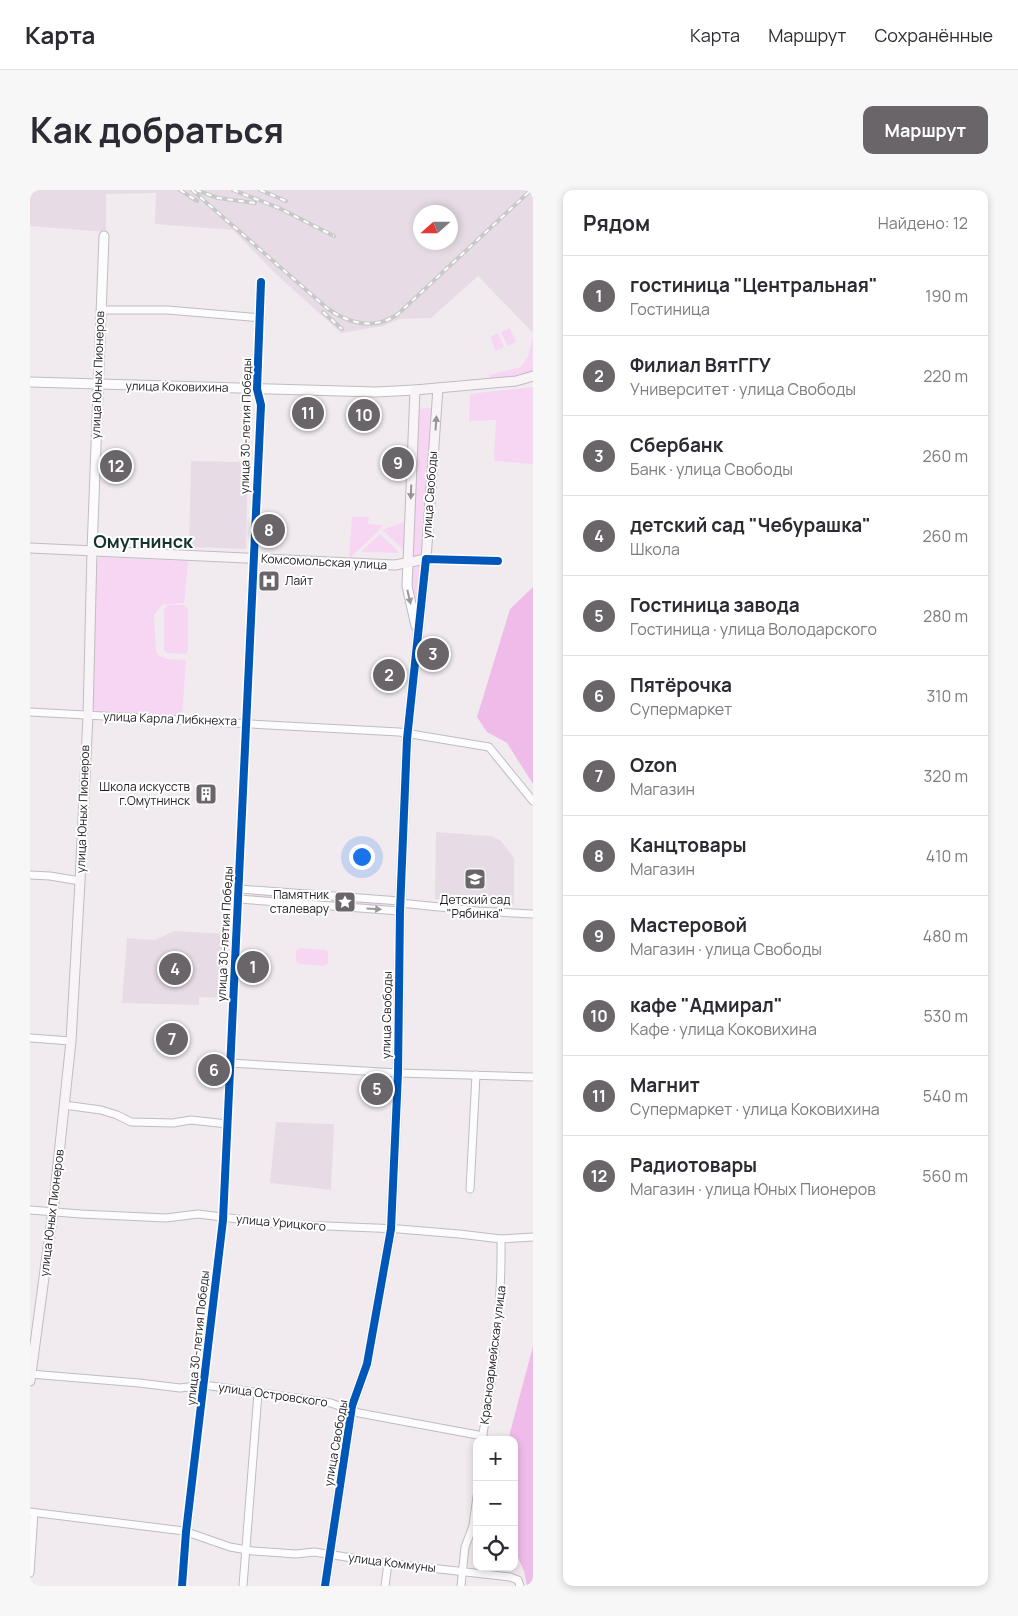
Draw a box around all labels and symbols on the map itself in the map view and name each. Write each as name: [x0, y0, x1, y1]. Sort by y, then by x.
north arrow: [413, 205, 458, 250]
street label: улица Юных Пионеров: [87, 310, 108, 439]
street label: улица 30-летия Победы: [236, 358, 255, 494]
street label: улица Коковихина: [125, 377, 229, 396]
pin: 11: [292, 394, 324, 432]
pin: 10: [348, 396, 380, 434]
one-way arrow: [432, 415, 440, 431]
pin: 9: [382, 444, 414, 482]
pin: 12: [100, 447, 132, 485]
street label: улица Свободы: [418, 451, 441, 539]
one-way arrow: [406, 484, 414, 500]
pin: 8: [253, 511, 285, 549]
district label: Омутнинск: [93, 529, 194, 553]
street label: Комсомольская улица: [260, 550, 388, 573]
hospital icon: Лайт: [257, 569, 281, 593]
place label: Лайт: [285, 572, 313, 589]
one-way arrow: [405, 590, 413, 605]
pin: 3: [417, 635, 449, 673]
pin: 2: [373, 656, 405, 694]
street label: улица Карла Либкнехта: [103, 708, 237, 729]
street label: улица Юных Пионеров: [72, 744, 93, 873]
place label: Школа искусств г.Омутнинск: [99, 778, 191, 809]
building icon: Школа искусств г.Омутнинск: [194, 782, 218, 806]
your location: [349, 844, 375, 870]
street label: улица 30-летия Победы: [212, 866, 237, 1002]
school or university icon: Детский сад "Рябинка": [463, 867, 487, 891]
place label: Памятник сталевару: [270, 886, 330, 917]
place icon: Памятник сталевару: [333, 890, 357, 914]
place label: Детский сад "Рябинка": [440, 891, 510, 922]
one-way arrow: [366, 905, 382, 913]
pin: 1: [237, 948, 269, 986]
pin: 4: [159, 950, 191, 988]
street label: улица Свободы: [377, 971, 396, 1059]
pin: 7: [156, 1020, 188, 1058]
pin: 6: [198, 1051, 230, 1089]
pin: 5: [361, 1070, 393, 1108]
street label: улица Юных Пионеров: [35, 1148, 68, 1278]
street label: улица Урицкого: [235, 1210, 327, 1235]
street label: улица 30-летия Победы: [182, 1270, 213, 1406]
street label: Красноармейская улица: [476, 1285, 509, 1425]
street label: улица Островского: [217, 1378, 329, 1411]
street label: улица Свободы: [320, 1398, 351, 1488]
street label: улица Коммуны: [347, 1549, 437, 1576]

